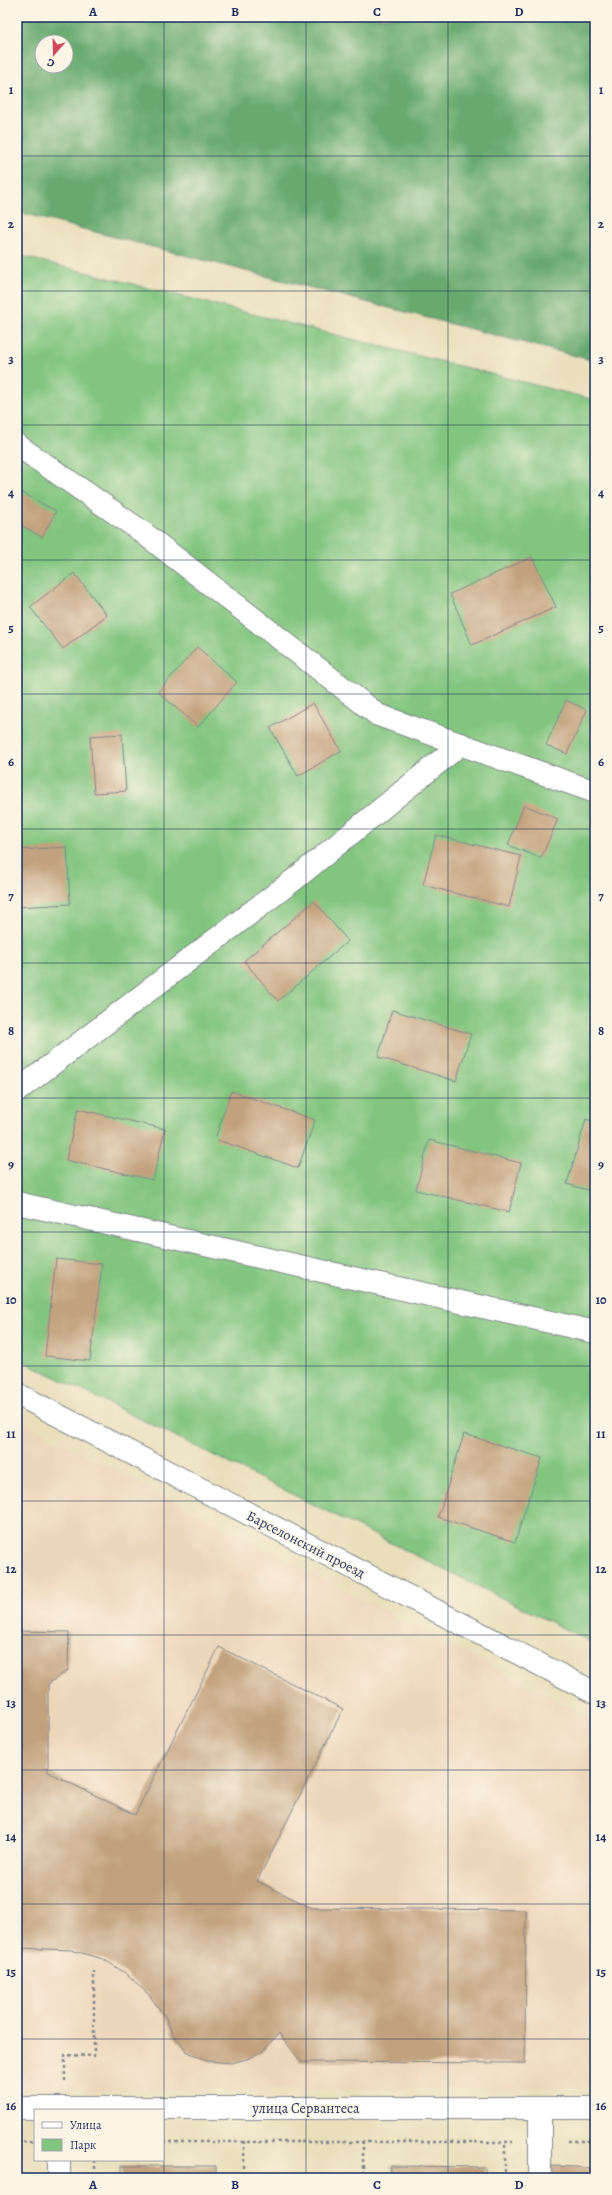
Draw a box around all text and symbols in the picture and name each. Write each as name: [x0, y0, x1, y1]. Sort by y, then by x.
text: A: [88, 3, 98, 20]
text: B: [231, 3, 239, 20]
text: C: [373, 3, 381, 20]
text: D: [514, 3, 524, 20]
north arrow: [34, 34, 74, 74]
text: С: [45, 55, 57, 71]
text: 1: [9, 81, 14, 98]
text: 1: [599, 81, 604, 98]
text: 2: [8, 215, 15, 232]
text: 2: [598, 215, 605, 232]
text: 3: [8, 350, 14, 367]
text: 3: [598, 350, 604, 367]
text: 4: [8, 484, 14, 501]
text: 4: [598, 484, 604, 501]
text: 5: [8, 619, 14, 636]
text: 5: [598, 619, 604, 636]
text: 6: [8, 753, 14, 770]
text: 6: [598, 753, 604, 770]
text: 7: [8, 887, 14, 904]
text: 7: [598, 887, 604, 904]
text: 8: [8, 1022, 14, 1039]
text: 8: [598, 1022, 604, 1039]
text: 9: [8, 1156, 14, 1173]
text: 9: [598, 1156, 604, 1173]
text: 10: [5, 1291, 17, 1308]
text: 10: [595, 1291, 607, 1308]
text: 11: [6, 1425, 16, 1442]
text: 11: [596, 1425, 606, 1442]
street label: Барселонский проезд: [243, 1506, 368, 1583]
text: 12: [6, 1560, 17, 1577]
text: 12: [596, 1560, 607, 1577]
text: 13: [6, 1694, 17, 1711]
text: 13: [596, 1694, 607, 1711]
text: 14: [6, 1828, 16, 1845]
text: 14: [596, 1828, 606, 1845]
text: 15: [6, 1963, 17, 1980]
text: 15: [596, 1963, 607, 1980]
text: 16: [6, 2097, 16, 2114]
text: 16: [596, 2097, 606, 2114]
street label: улица Сервантеса: [252, 2099, 360, 2118]
legend: [34, 2109, 164, 2161]
text: Улица: [70, 2117, 102, 2133]
text: Парк: [70, 2137, 96, 2153]
text: A: [88, 2176, 98, 2193]
text: B: [231, 2176, 239, 2193]
text: C: [373, 2176, 381, 2193]
text: D: [514, 2176, 524, 2193]

